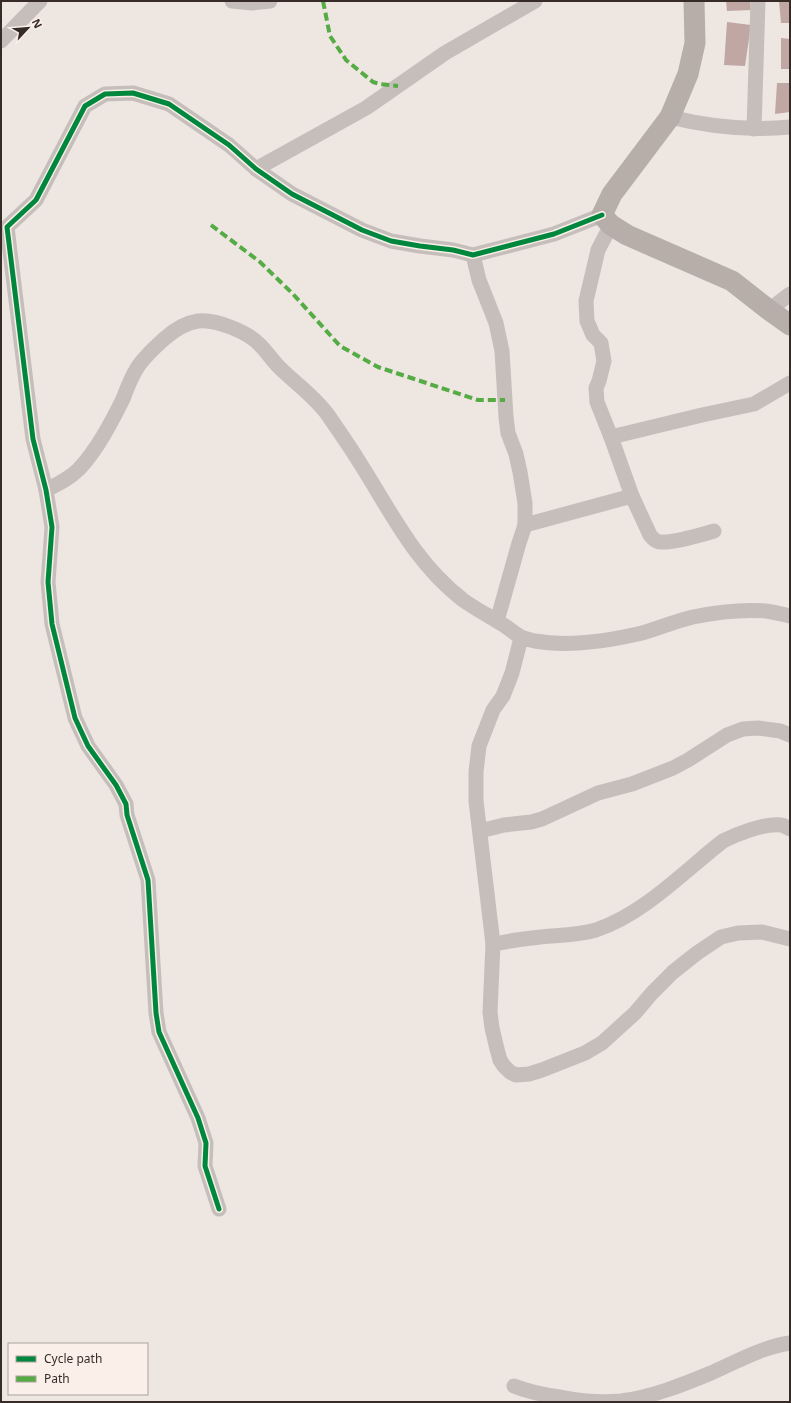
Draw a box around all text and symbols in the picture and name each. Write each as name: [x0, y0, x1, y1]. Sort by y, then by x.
north arrow: [8, 8, 48, 48]
text: N: [29, 16, 46, 31]
legend: [8, 1343, 148, 1395]
text: Cycle path: [44, 1350, 102, 1367]
text: Path: [44, 1370, 70, 1387]

